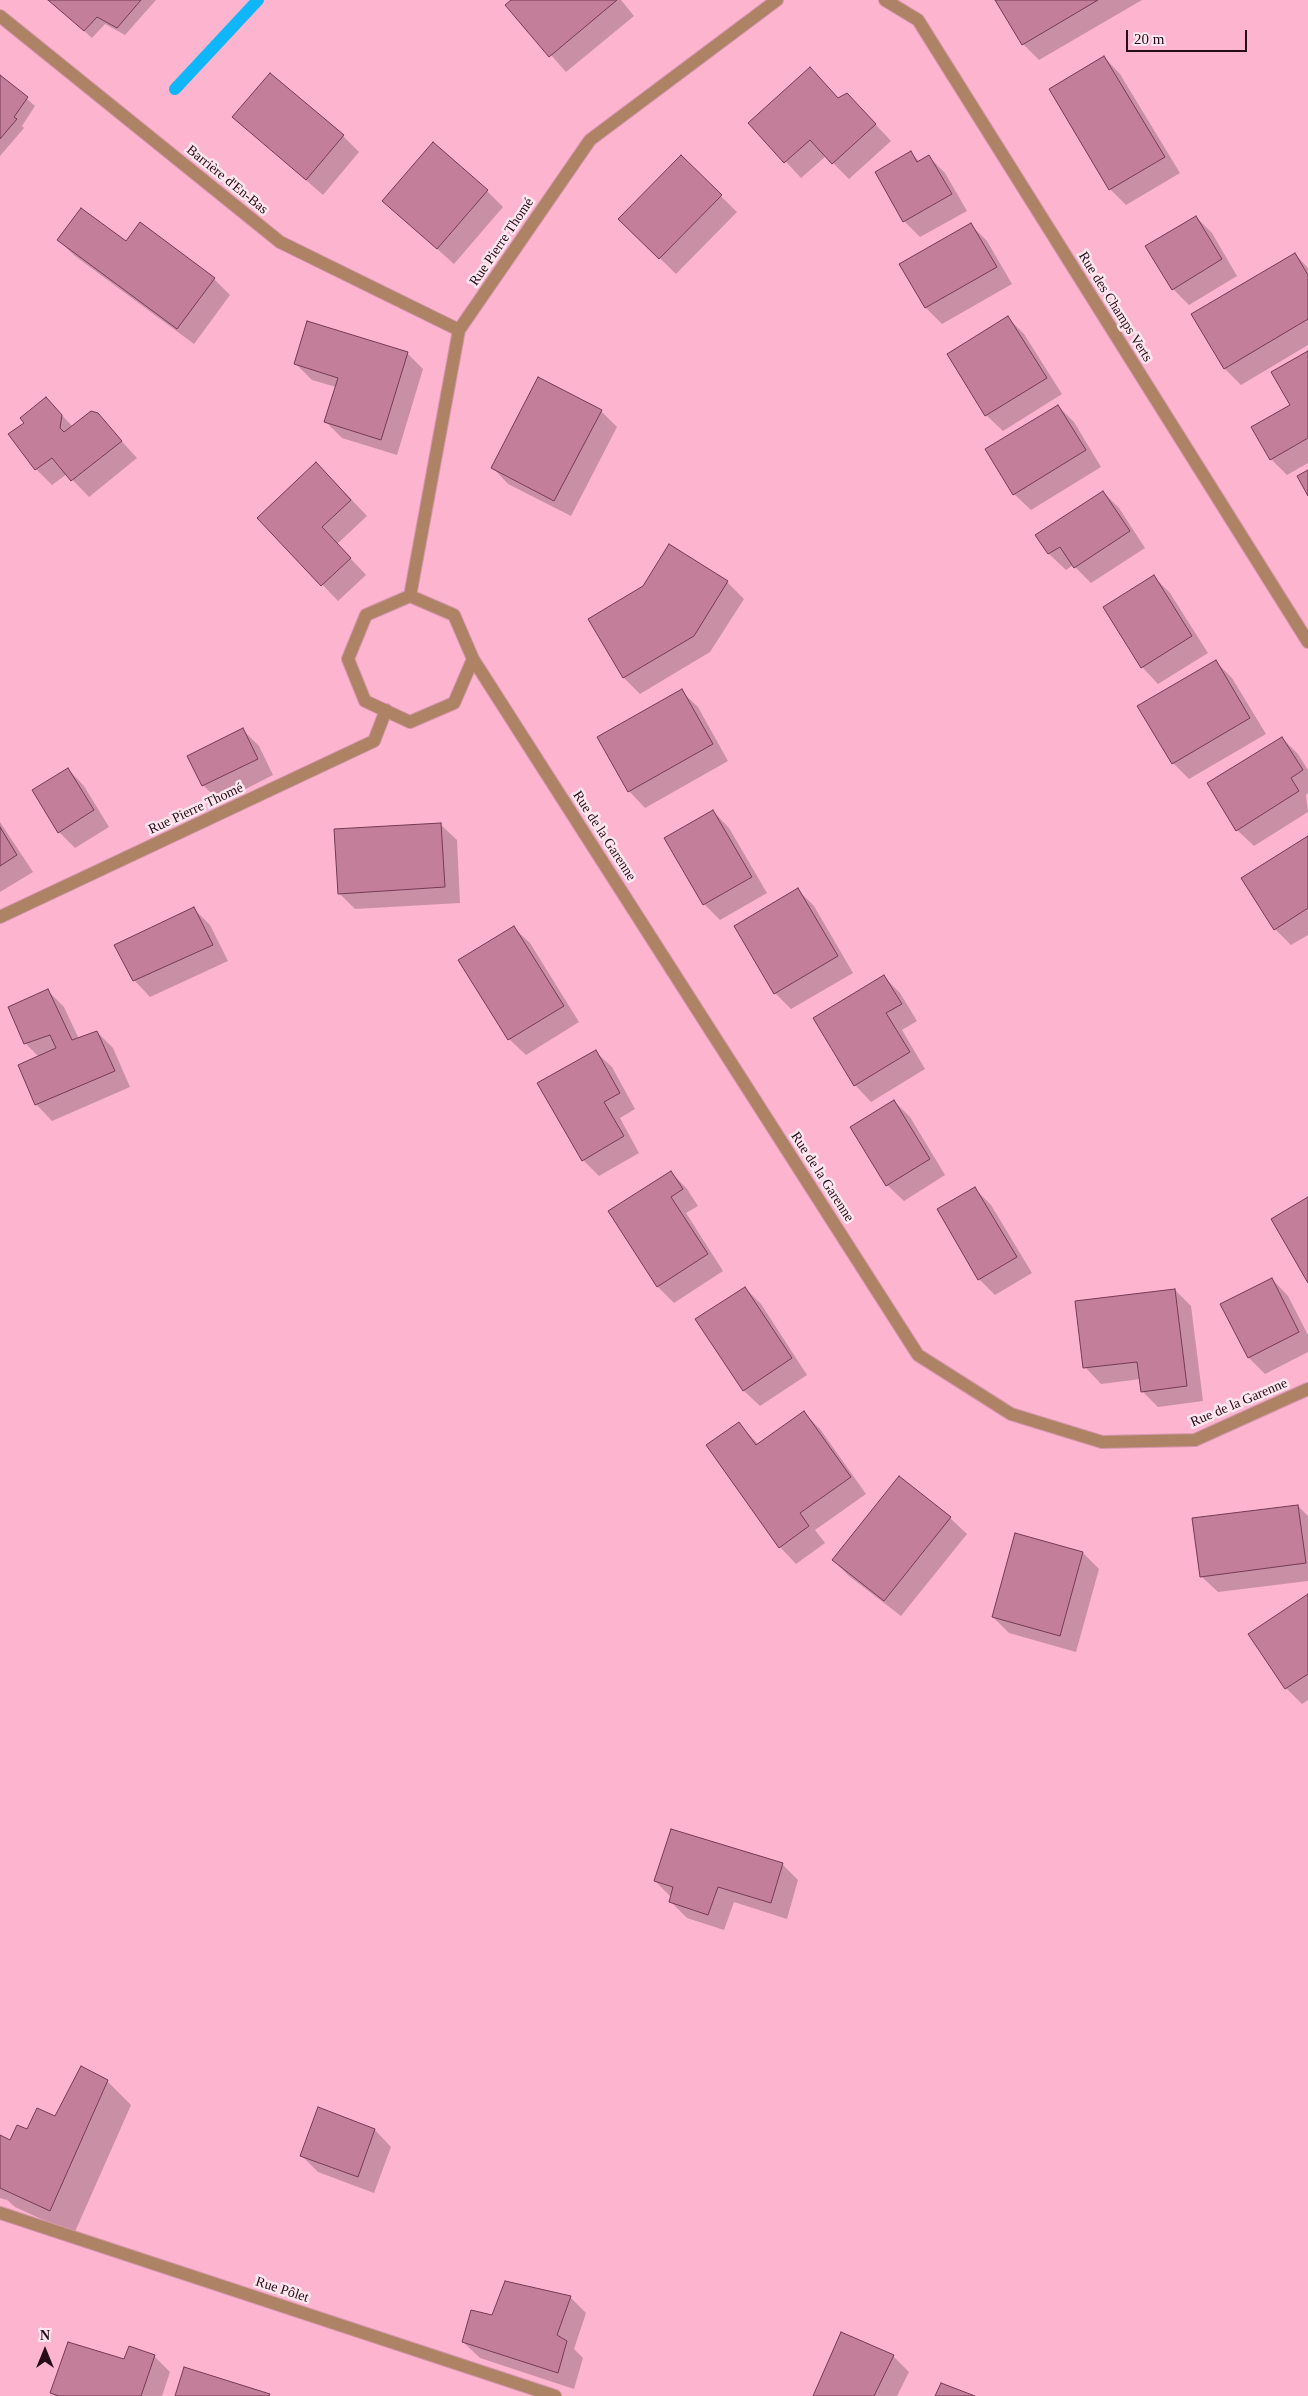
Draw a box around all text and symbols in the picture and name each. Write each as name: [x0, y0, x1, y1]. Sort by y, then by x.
scale bar: [1128, 20, 1249, 52]
text: 20 m: [1134, 31, 1164, 47]
street label: Barrière d'En-Bas: [183, 142, 271, 218]
street label: Rue Pierre Thomé: [466, 195, 538, 289]
street label: Rue des Champs Verts: [1074, 249, 1156, 365]
street label: Rue Pierre Thomé: [146, 780, 246, 838]
street label: Rue de la Garenne: [569, 788, 639, 884]
street label: Rue de la Garenne: [787, 1129, 857, 1225]
street label: Rue de la Garenne: [1188, 1375, 1290, 1431]
street label: Rue Pôlet: [253, 2274, 311, 2306]
north arrow: [20, 2326, 70, 2376]
text: N: [40, 2328, 50, 2343]

